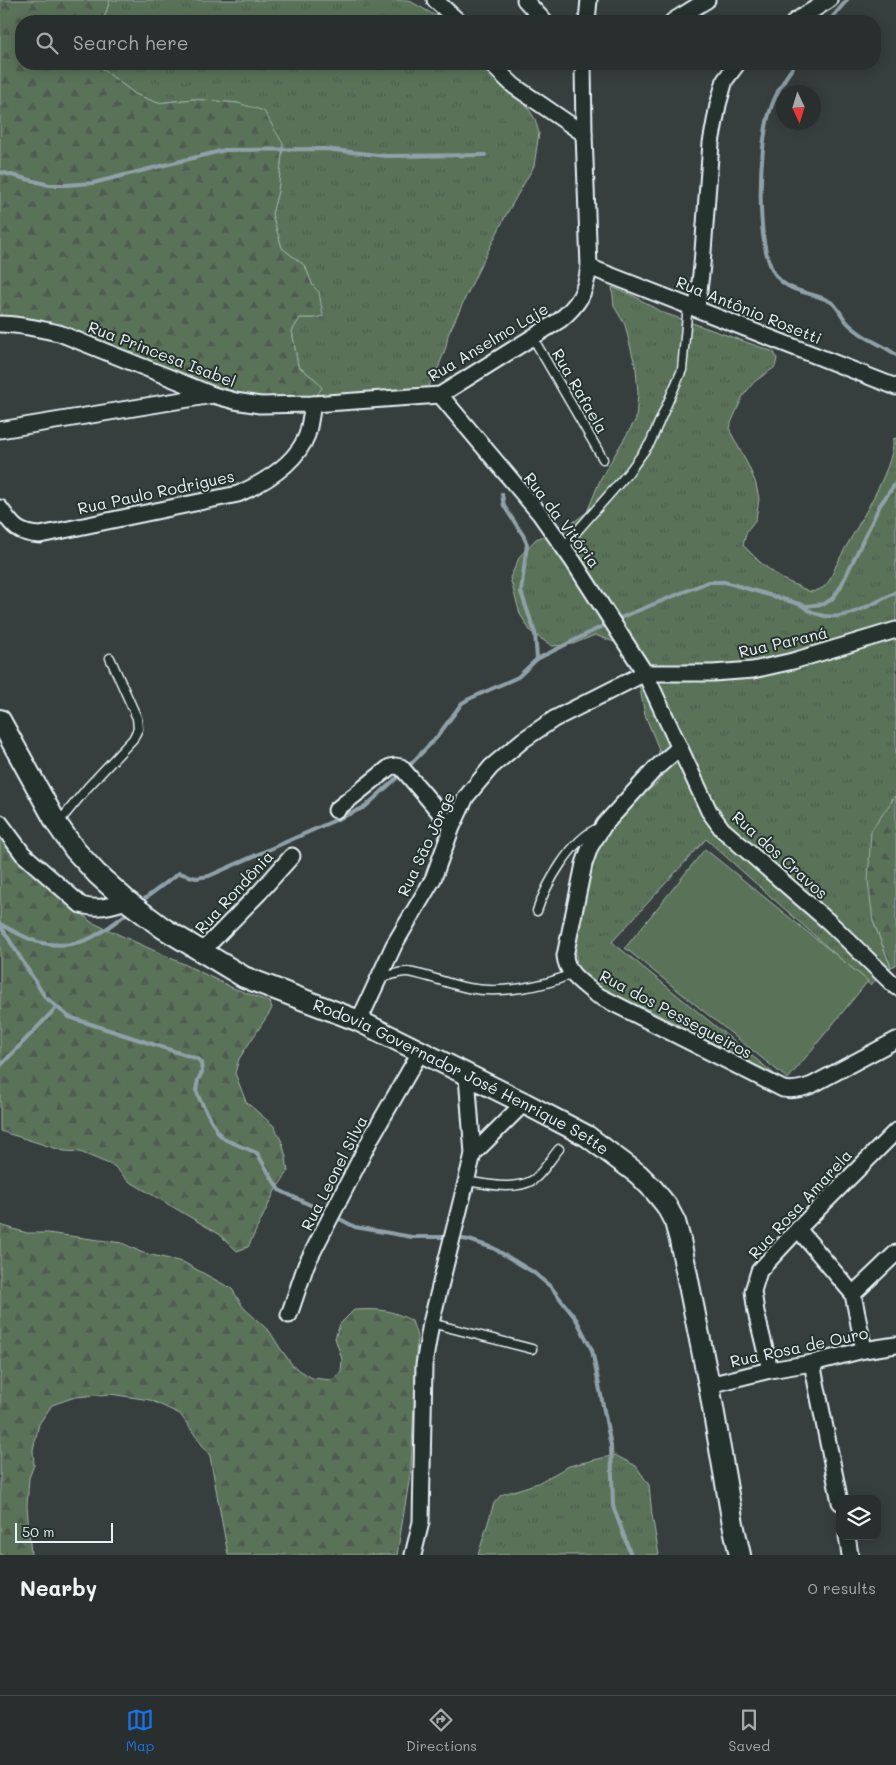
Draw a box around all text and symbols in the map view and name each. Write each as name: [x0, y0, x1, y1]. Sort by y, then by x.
search box: [15, 15, 881, 70]
icon: search: [33, 29, 61, 57]
text: Search here: [73, 30, 189, 55]
north arrow: [776, 85, 821, 130]
street label: Rua Antônio Rosetti: [673, 271, 825, 348]
street label: Rua Anselmo Laje: [424, 297, 552, 386]
street label: Rua Princesa Isabel: [85, 316, 239, 391]
street label: Rua Rafaela: [548, 345, 613, 437]
street label: Rua Paulo Rodrigues: [76, 465, 236, 518]
street label: Rua da Vitória: [520, 468, 605, 572]
street label: Rua Paraná: [736, 621, 829, 662]
street label: Rua São Jorge: [392, 788, 459, 900]
street label: Rua dos Cravos: [728, 806, 833, 903]
street label: Rua Rondônia: [190, 846, 277, 938]
street label: Rua dos Pessegueiros: [596, 964, 756, 1063]
street label: Rodovia Governador José Henrique Sette: [310, 993, 614, 1159]
street label: Rua Leonel Silva: [296, 1112, 372, 1234]
street label: Rua Rosa Amarela: [743, 1144, 856, 1263]
street label: Rua Rosa de Ouro: [728, 1322, 870, 1371]
map controls: [836, 1495, 881, 1540]
button: layers: [836, 1495, 881, 1540]
scale bar: [15, 1520, 112, 1543]
text: 50 m: [22, 1522, 54, 1541]
text: Nearby: [20, 1574, 97, 1601]
text: 0 results: [808, 1577, 876, 1598]
tab: Map: [126, 1706, 154, 1755]
tab: Directions: [406, 1706, 477, 1755]
tab: Saved: [729, 1706, 770, 1755]

